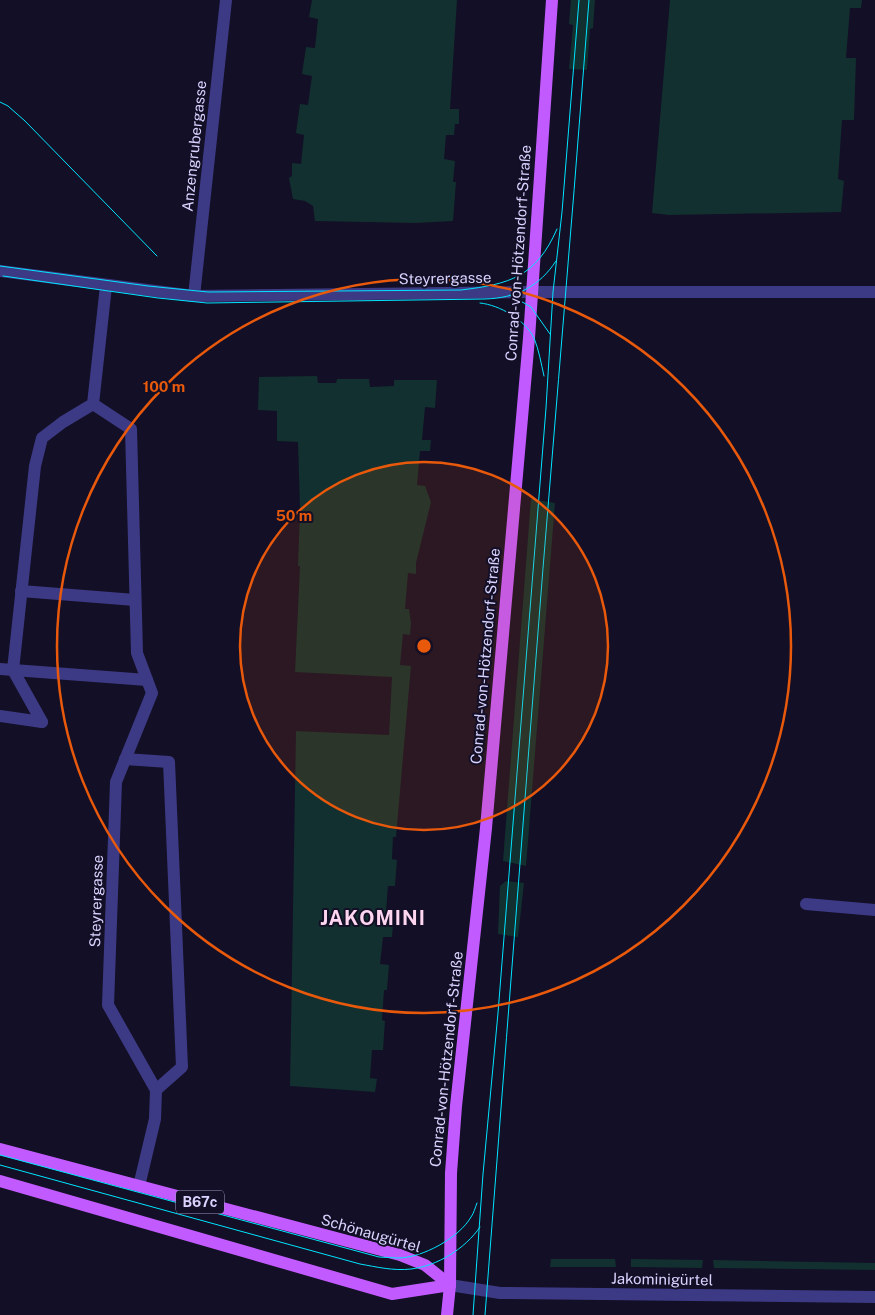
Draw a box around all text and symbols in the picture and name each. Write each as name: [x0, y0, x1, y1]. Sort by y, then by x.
street label: Anzengrubergasse: [179, 80, 209, 212]
street label: Conrad-von-Hötzendorf-Straße: [502, 144, 534, 362]
street label: Steyrergasse: [399, 269, 491, 287]
text: 100 m: [143, 378, 185, 395]
text: 50 m: [276, 507, 312, 524]
street label: Conrad-von-Hötzendorf-Straße: [467, 547, 503, 765]
centre of rings: [415, 637, 433, 655]
street label: Steyrergasse: [86, 854, 106, 948]
district label: JAKOMINI: [320, 906, 426, 930]
street label: Conrad-von-Hötzendorf-Straße: [426, 950, 466, 1168]
road number: B67c: [176, 1190, 224, 1214]
street label: Schönaugürtel: [319, 1211, 423, 1255]
street label: Jakominigürtel: [611, 1270, 713, 1288]

